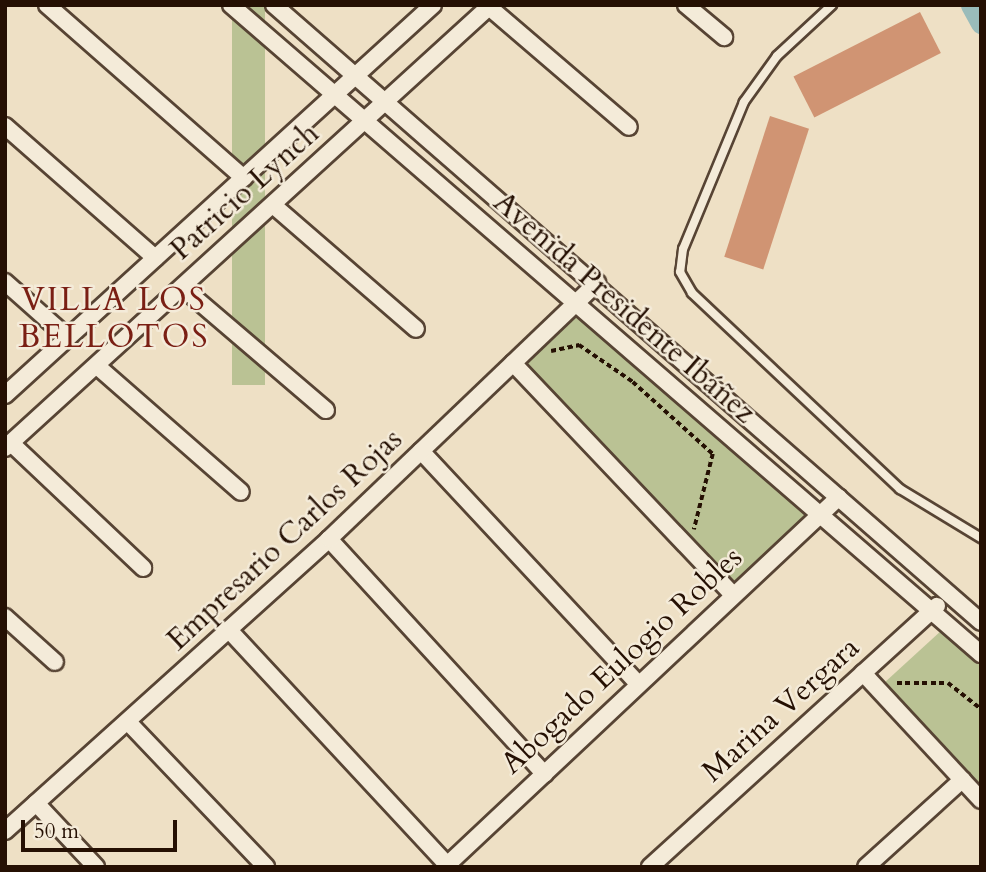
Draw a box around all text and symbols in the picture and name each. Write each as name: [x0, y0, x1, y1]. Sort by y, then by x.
street label: Patricio Lynch: [163, 116, 327, 268]
street label: Avenida Presidente Ibáñez: [486, 185, 762, 431]
district label: VILLA LOS BELLOTOS: [19, 282, 209, 357]
street label: Empresario Carlos Rojas: [160, 422, 410, 658]
street label: Abogado Eulogio Robles: [494, 540, 750, 782]
street label: Marina Vergara: [695, 630, 867, 790]
scale bar: [24, 806, 180, 850]
text: 50 m: [34, 817, 79, 846]

